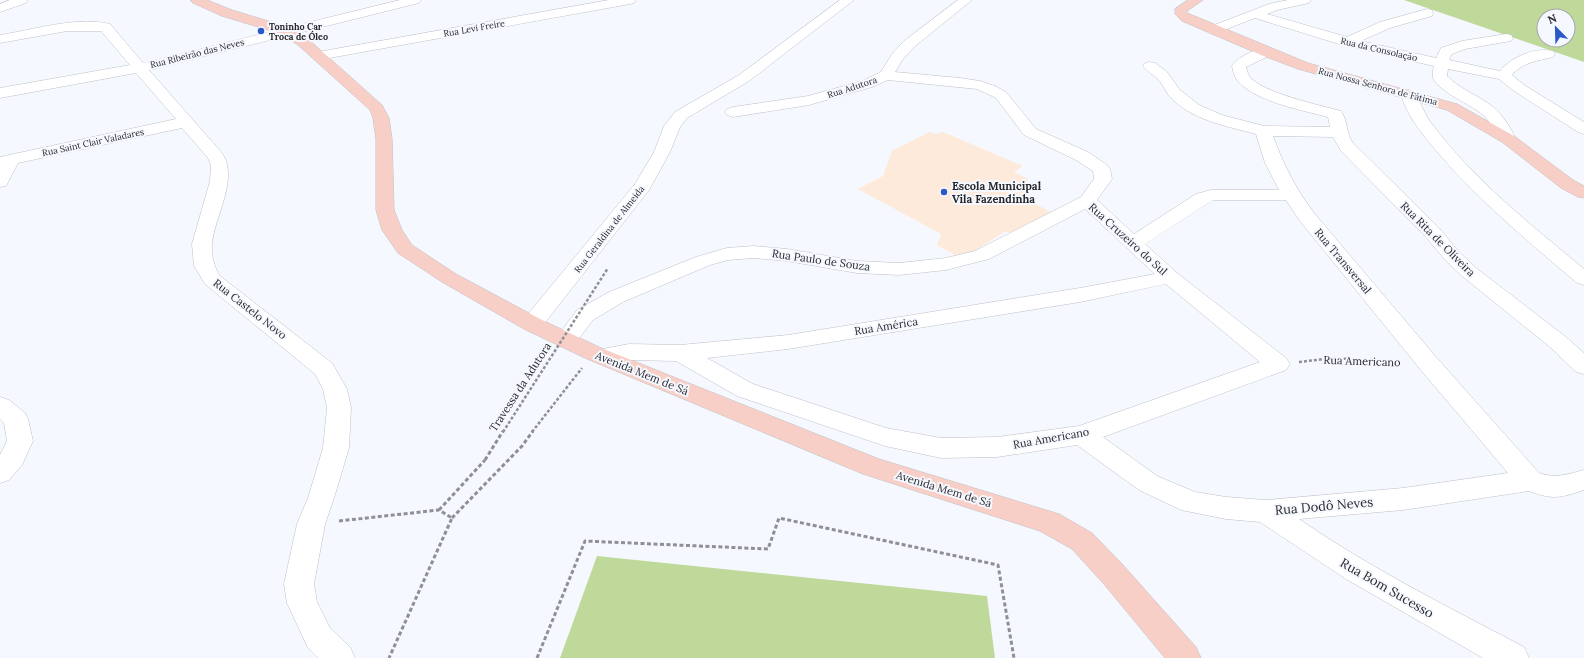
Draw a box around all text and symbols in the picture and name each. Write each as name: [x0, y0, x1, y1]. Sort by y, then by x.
north arrow: [1536, 8, 1576, 48]
text: N: [1545, 10, 1559, 27]
street label: Rua Levi Freire: [442, 17, 506, 39]
place label: Toninho Car Troca de Óleo: [269, 21, 328, 42]
marker: Toninho Car Troca de Óleo: [256, 26, 266, 36]
street label: Rua da Consolação: [1339, 35, 1419, 64]
street label: Rua Ribeirão das Neves: [149, 36, 245, 70]
street label: Rua Nossa Senhora de Fátima: [1317, 65, 1439, 107]
street label: Rua Adutora: [826, 74, 879, 100]
street label: Rua Saint Clair Valadares: [41, 126, 145, 158]
place label: Escola Municipal Vila Fazendinha: [952, 179, 1042, 206]
street label: Rua Geraldina de Almeida: [572, 183, 647, 275]
marker: Escola Municipal Vila Fazendinha: [939, 187, 949, 197]
street label: Rua Rita de Oliveira: [1398, 199, 1479, 280]
street label: Rua Cruzeiro do Sul: [1086, 200, 1170, 278]
street label: Rua Transversal: [1312, 225, 1374, 297]
street label: Rua Paulo de Souza: [771, 246, 871, 274]
street label: Rua Castelo Novo: [210, 276, 290, 342]
street label: Rua América: [853, 314, 919, 338]
street label: Travessa da Adutora: [486, 339, 554, 434]
street label: Avenida Mem de Sá: [593, 348, 691, 398]
street label: Rua Americano: [1323, 353, 1401, 369]
street label: Rua Americano: [1012, 424, 1090, 452]
street label: Avenida Mem de Sá: [894, 468, 994, 510]
street label: Rua Dodô Neves: [1274, 493, 1374, 519]
street label: Rua Bom Sucesso: [1337, 554, 1437, 622]

